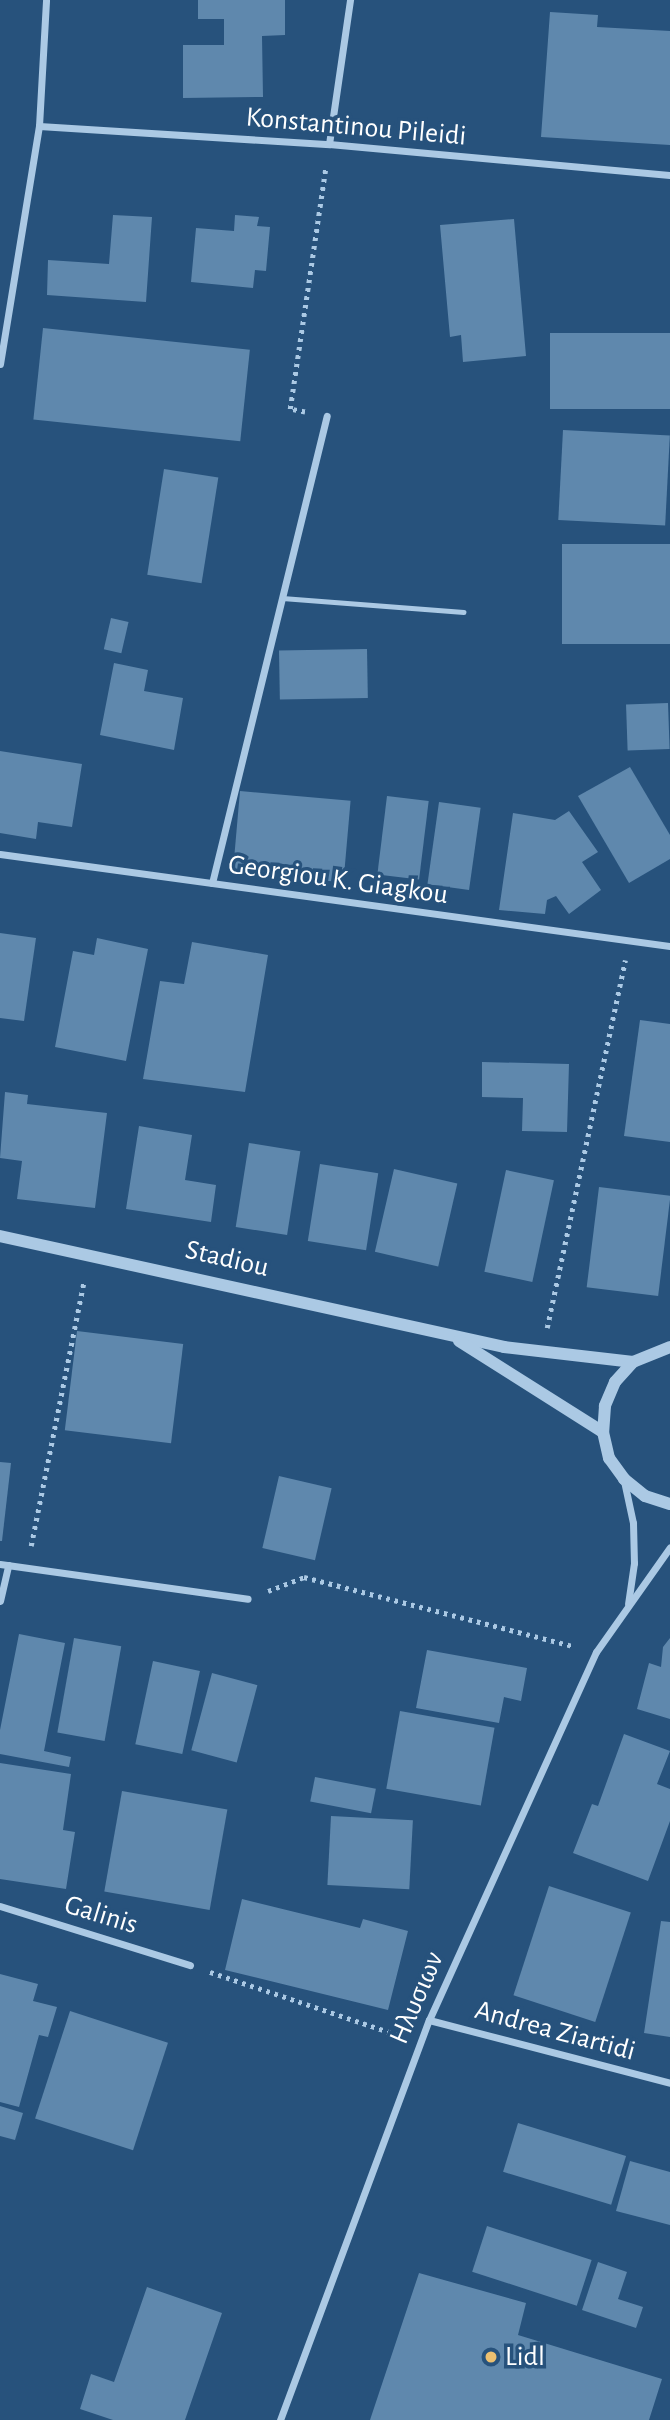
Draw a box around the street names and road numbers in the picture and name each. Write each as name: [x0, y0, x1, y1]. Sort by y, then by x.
street label: Konstantinou Pileidi: [244, 101, 468, 153]
street label: Georgiou K. Giagkou: [226, 848, 450, 912]
street label: Stadiou: [182, 1233, 272, 1285]
street label: Galinis: [60, 1888, 142, 1942]
street label: Ηλυσιων: [383, 1947, 451, 2049]
street label: Andrea Ziartidi: [471, 1993, 639, 2069]

